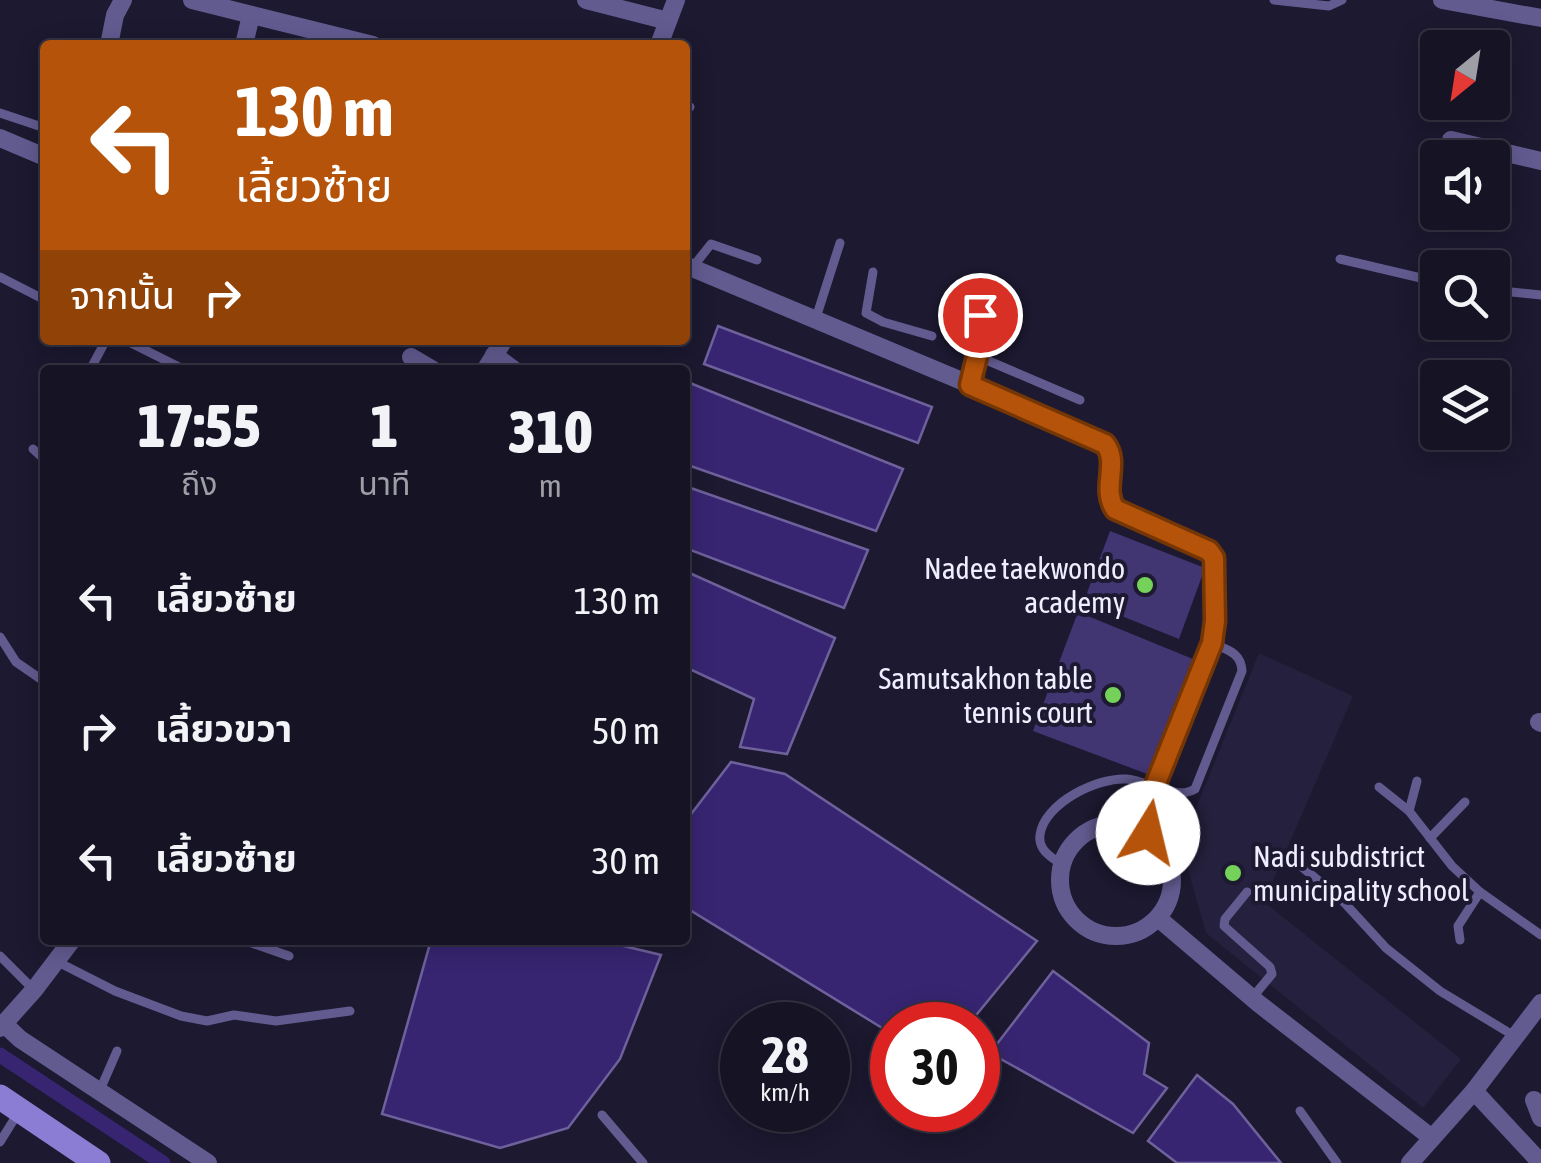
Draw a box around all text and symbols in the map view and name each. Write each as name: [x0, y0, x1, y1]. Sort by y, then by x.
north arrow: [1420, 30, 1510, 120]
map controls: [1420, 30, 1510, 450]
text: 130 m: [235, 71, 394, 151]
icon: left: [70, 80, 200, 210]
button: sound: [1420, 140, 1510, 230]
text: เลี้ยวซ้าย: [235, 160, 392, 212]
button: search: [1420, 250, 1510, 340]
icon: right: [195, 270, 250, 325]
pin: [938, 273, 1023, 358]
text: จากนั้น: [70, 274, 175, 317]
icon: arrive: [953, 288, 1008, 343]
button: layers: [1420, 360, 1510, 450]
text: 17:55: [137, 391, 261, 460]
text: 1: [370, 391, 399, 460]
text: 310: [508, 397, 593, 466]
text: ถึง: [181, 465, 217, 502]
text: นาที: [358, 465, 410, 502]
text: m: [539, 467, 562, 504]
place label: Nadee taekwondo academy: [924, 551, 1125, 619]
icon: left: [70, 573, 125, 628]
marker: Nadee taekwondo academy: [1134, 574, 1156, 596]
text: เลี้ยวซ้าย: [155, 577, 297, 620]
text: 130 m: [574, 579, 660, 622]
place label: Samutsakhon table tennis court: [879, 661, 1093, 729]
marker: Samutsakhon table tennis court: [1102, 684, 1124, 706]
icon: right: [70, 703, 125, 758]
text: เลี้ยวขวา: [155, 707, 292, 750]
text: 50 m: [592, 709, 660, 752]
position arrow: [1096, 781, 1200, 885]
icon: left: [70, 833, 125, 888]
text: เลี้ยวซ้าย: [155, 837, 297, 880]
text: 30 m: [592, 839, 660, 882]
place label: Nadi subdistrict municipality school: [1253, 839, 1469, 907]
marker: Nadi subdistrict municipality school: [1222, 862, 1244, 884]
speed limit sign: 30: [870, 1002, 1000, 1132]
text: 28: [761, 1026, 808, 1084]
text: km/h: [760, 1078, 810, 1106]

